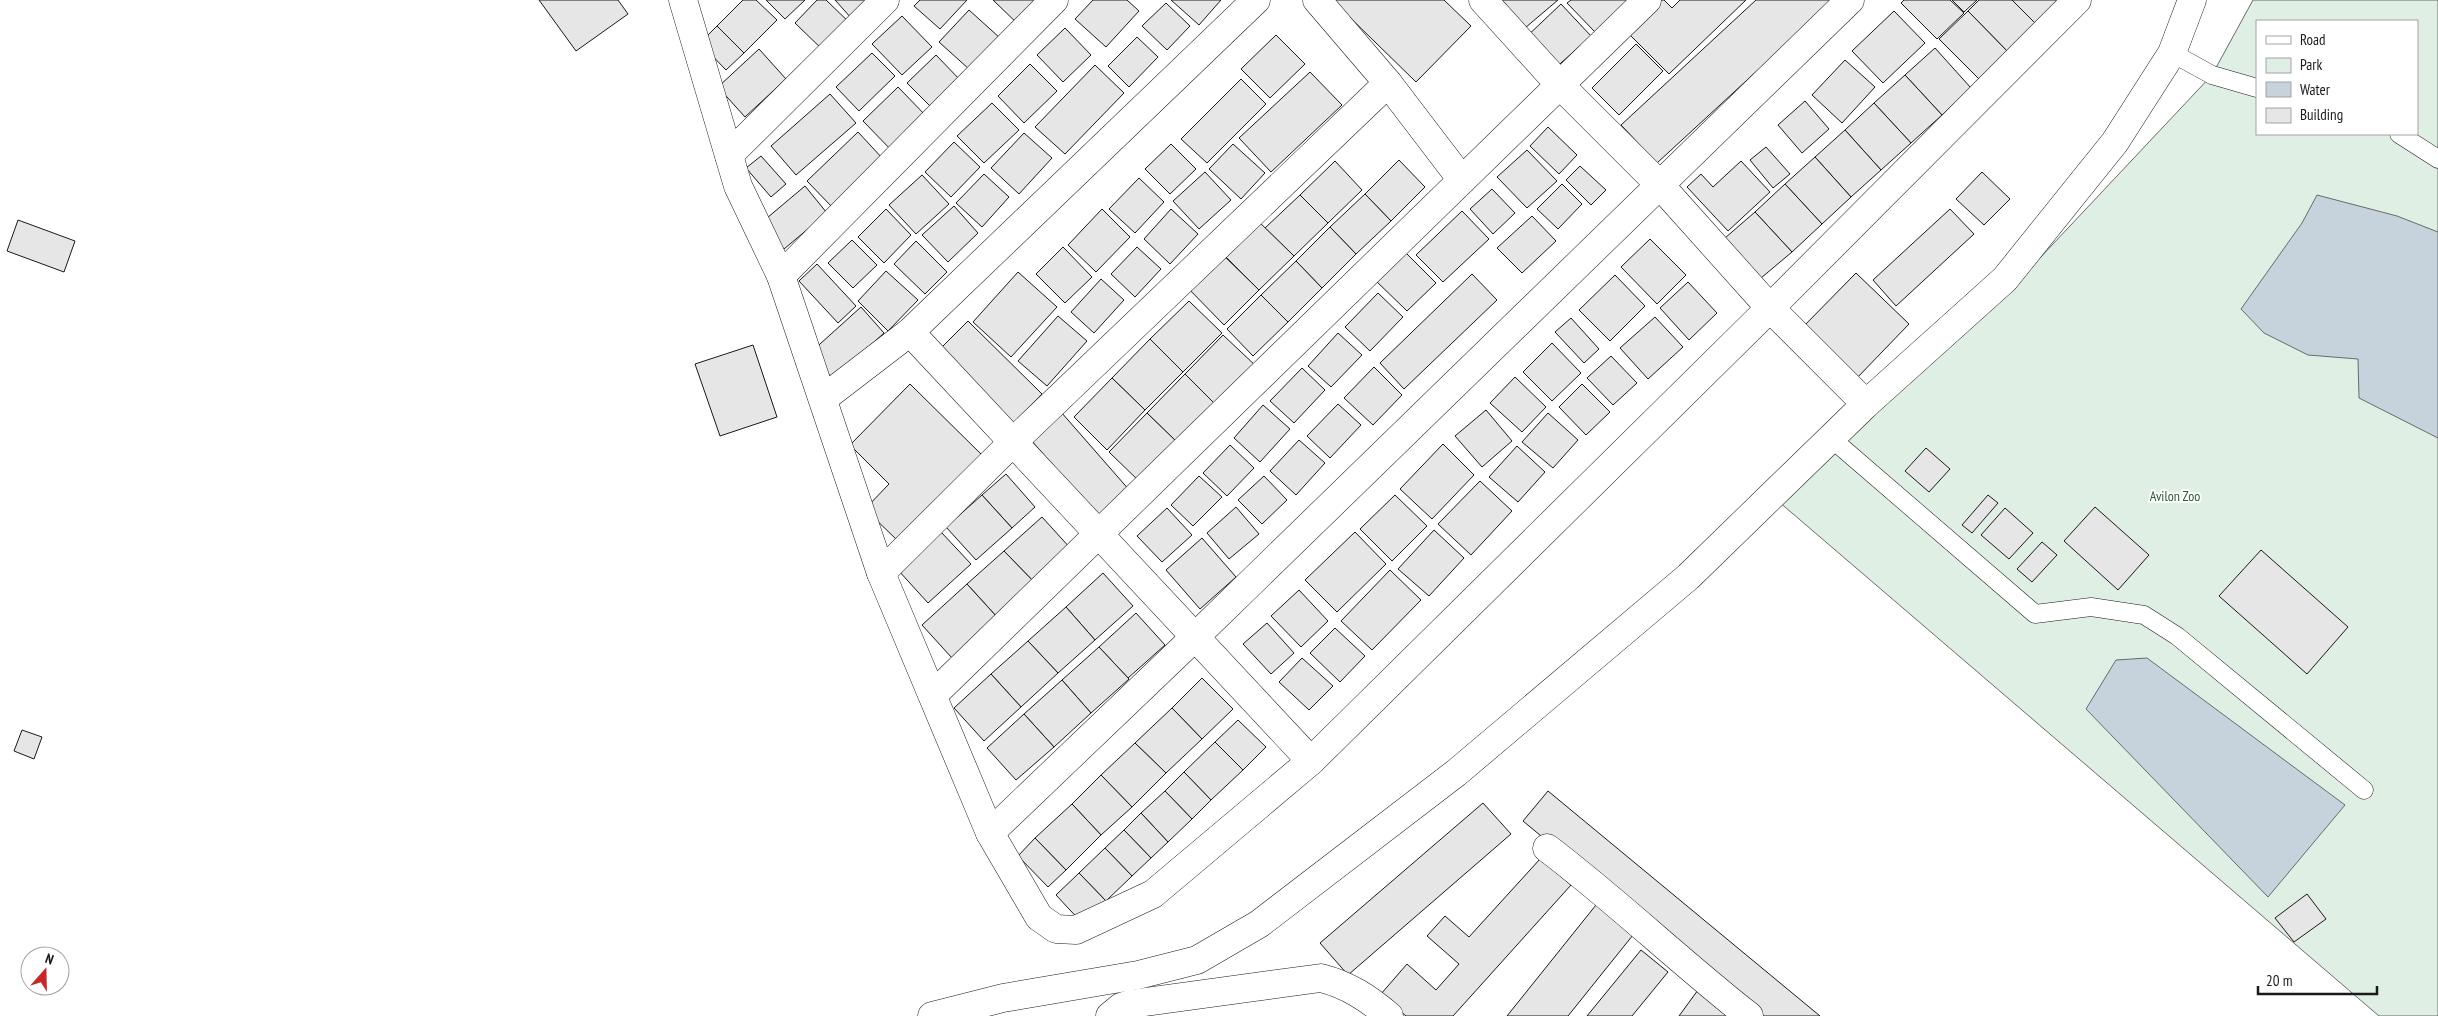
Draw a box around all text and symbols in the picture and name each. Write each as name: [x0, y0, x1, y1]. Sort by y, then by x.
legend: [2256, 20, 2418, 135]
text: Road: [2300, 30, 2326, 49]
text: Park: [2300, 55, 2322, 74]
text: Water: [2300, 80, 2331, 99]
text: Building: [2300, 105, 2343, 124]
park label: Avilon Zoo: [2150, 487, 2200, 505]
north arrow: [20, 946, 70, 996]
text: N: [43, 949, 56, 969]
scale bar: [2258, 964, 2377, 996]
text: 20 m: [2266, 971, 2292, 990]

